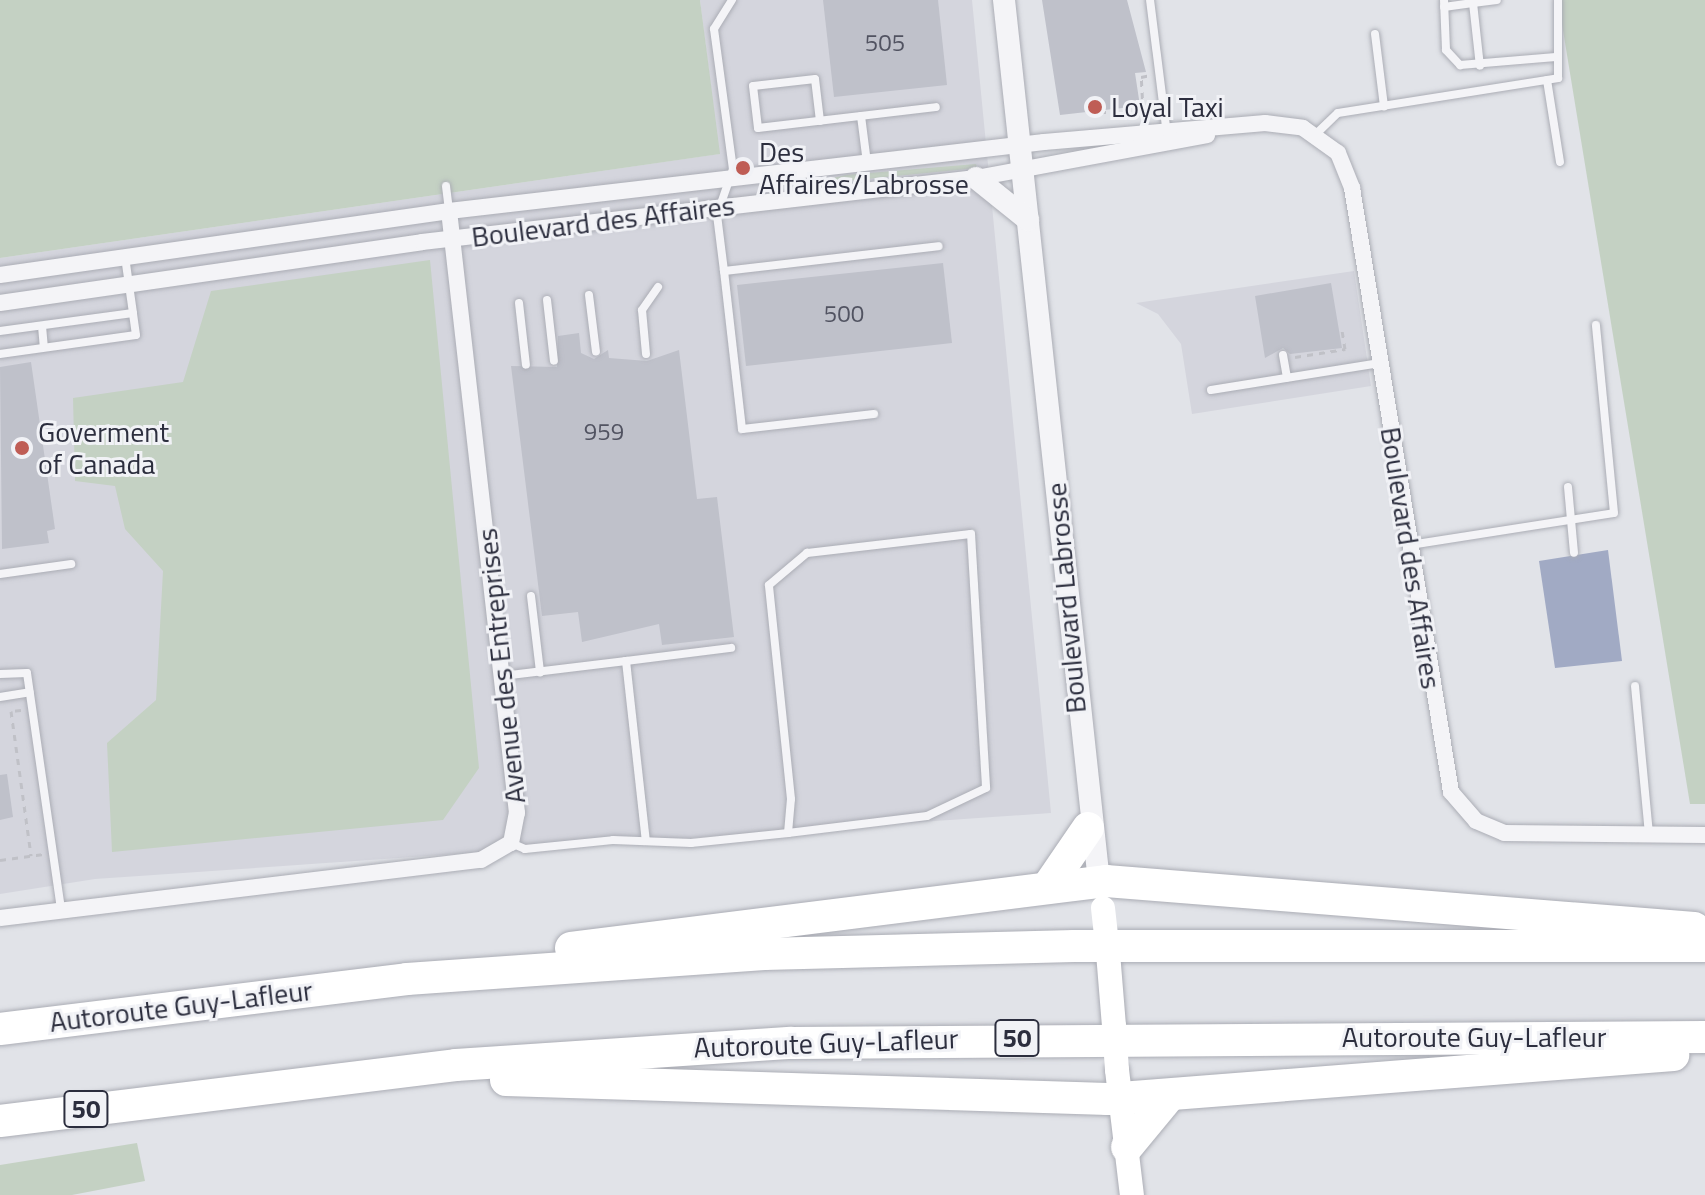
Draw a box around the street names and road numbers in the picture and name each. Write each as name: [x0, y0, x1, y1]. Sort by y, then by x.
street label: Boulevard des Affaires: [470, 188, 736, 254]
street label: Boulevard des Affaires: [1374, 425, 1448, 691]
street label: Boulevard Labrosse: [1039, 481, 1093, 715]
street label: Avenue des Entreprises: [470, 527, 532, 805]
street label: Autoroute Guy-Lafleur: [48, 973, 314, 1039]
road number: 50: [993, 1016, 1041, 1060]
street label: Autoroute Guy-Lafleur: [1342, 1020, 1606, 1054]
street label: Autoroute Guy-Lafleur: [693, 1022, 959, 1064]
road number: 50: [62, 1087, 110, 1131]

